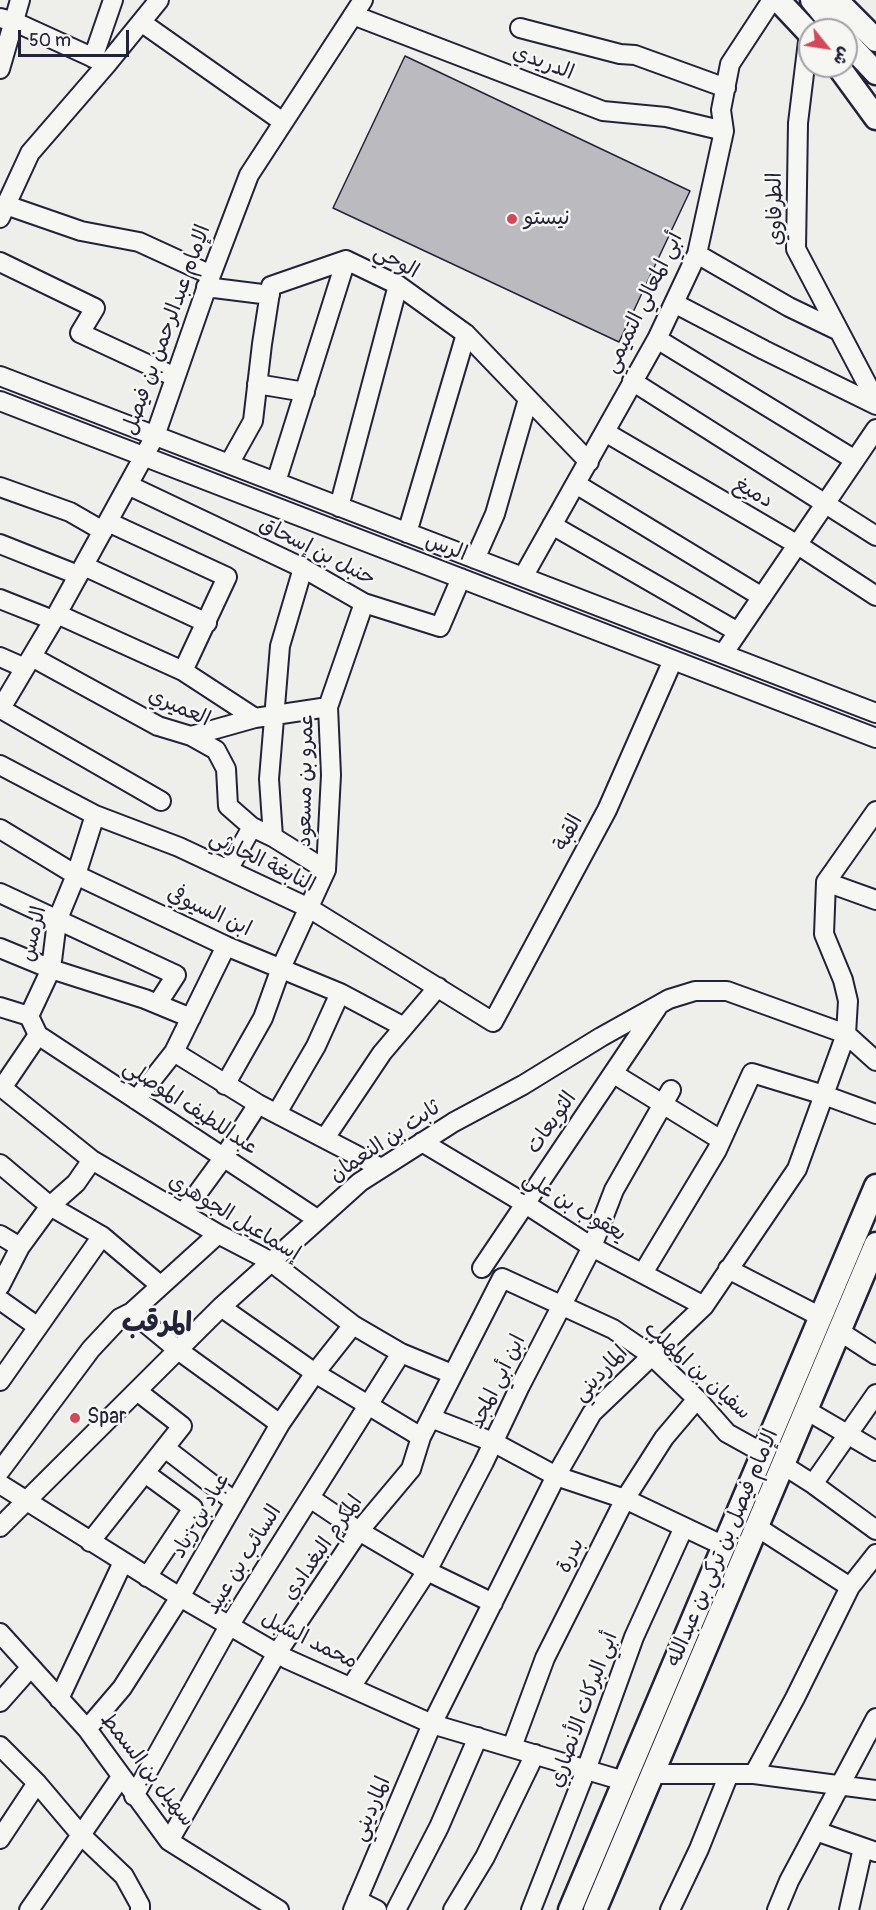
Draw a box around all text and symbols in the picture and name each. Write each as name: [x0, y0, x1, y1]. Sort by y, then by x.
scale bar: [21, 18, 132, 56]
north arrow: [798, 18, 858, 78]
text: 50 m: [29, 29, 71, 52]
street label: الدريدي: [509, 40, 577, 86]
text: ش: [829, 43, 855, 69]
street label: الطرفاوي: [763, 172, 789, 246]
place label: نيستو: [524, 206, 570, 232]
marker: نيستو: [505, 212, 519, 226]
street label: الإمام عبدالرحمن بن فيصل: [117, 221, 217, 439]
street label: أبي المعالي التميمي: [599, 229, 689, 377]
street label: الوحي: [369, 239, 423, 285]
street label: دميغ: [729, 472, 777, 514]
street label: حنبل بن إسحاق: [255, 512, 379, 592]
street label: الرس: [422, 529, 470, 567]
street label: العميري: [144, 683, 214, 733]
street label: عمرو بن مسعود: [292, 713, 320, 847]
street label: القبة: [549, 810, 589, 856]
street label: النابغة الحارثي: [205, 826, 319, 898]
street label: ابن السيوفي: [163, 881, 255, 943]
street label: الرمس: [15, 904, 53, 964]
street label: عبداللطيف الموصلي: [118, 1055, 262, 1161]
street label: الثويعات: [522, 1087, 582, 1159]
street label: ثابت بن النعمان: [325, 1096, 445, 1188]
street label: يعقوب بن علي: [518, 1166, 630, 1248]
street label: إسماعيل الجوهري: [163, 1169, 305, 1267]
district label: المرقب: [122, 1308, 192, 1340]
street label: سفيان بن المهلب: [638, 1316, 756, 1426]
street label: ابن أبي المجد: [464, 1331, 532, 1433]
street label: المارديني: [568, 1341, 634, 1407]
place label: Spar: [87, 1405, 126, 1431]
marker: Spar: [68, 1411, 82, 1425]
street label: الإمام فيصل بن تركي بن عبدالله: [661, 1425, 785, 1671]
street label: عباد بن زياد: [167, 1469, 235, 1563]
street label: المكرم البغدادي: [278, 1491, 368, 1605]
street label: السائب بن عبيد: [200, 1501, 288, 1619]
street label: بدرة: [552, 1535, 590, 1577]
street label: محمد الشبل: [256, 1607, 362, 1675]
street label: أبي البركات الأنصاري: [544, 1629, 624, 1791]
street label: سهيل بن السمط: [95, 1708, 199, 1832]
street label: المارديني: [347, 1773, 397, 1845]

